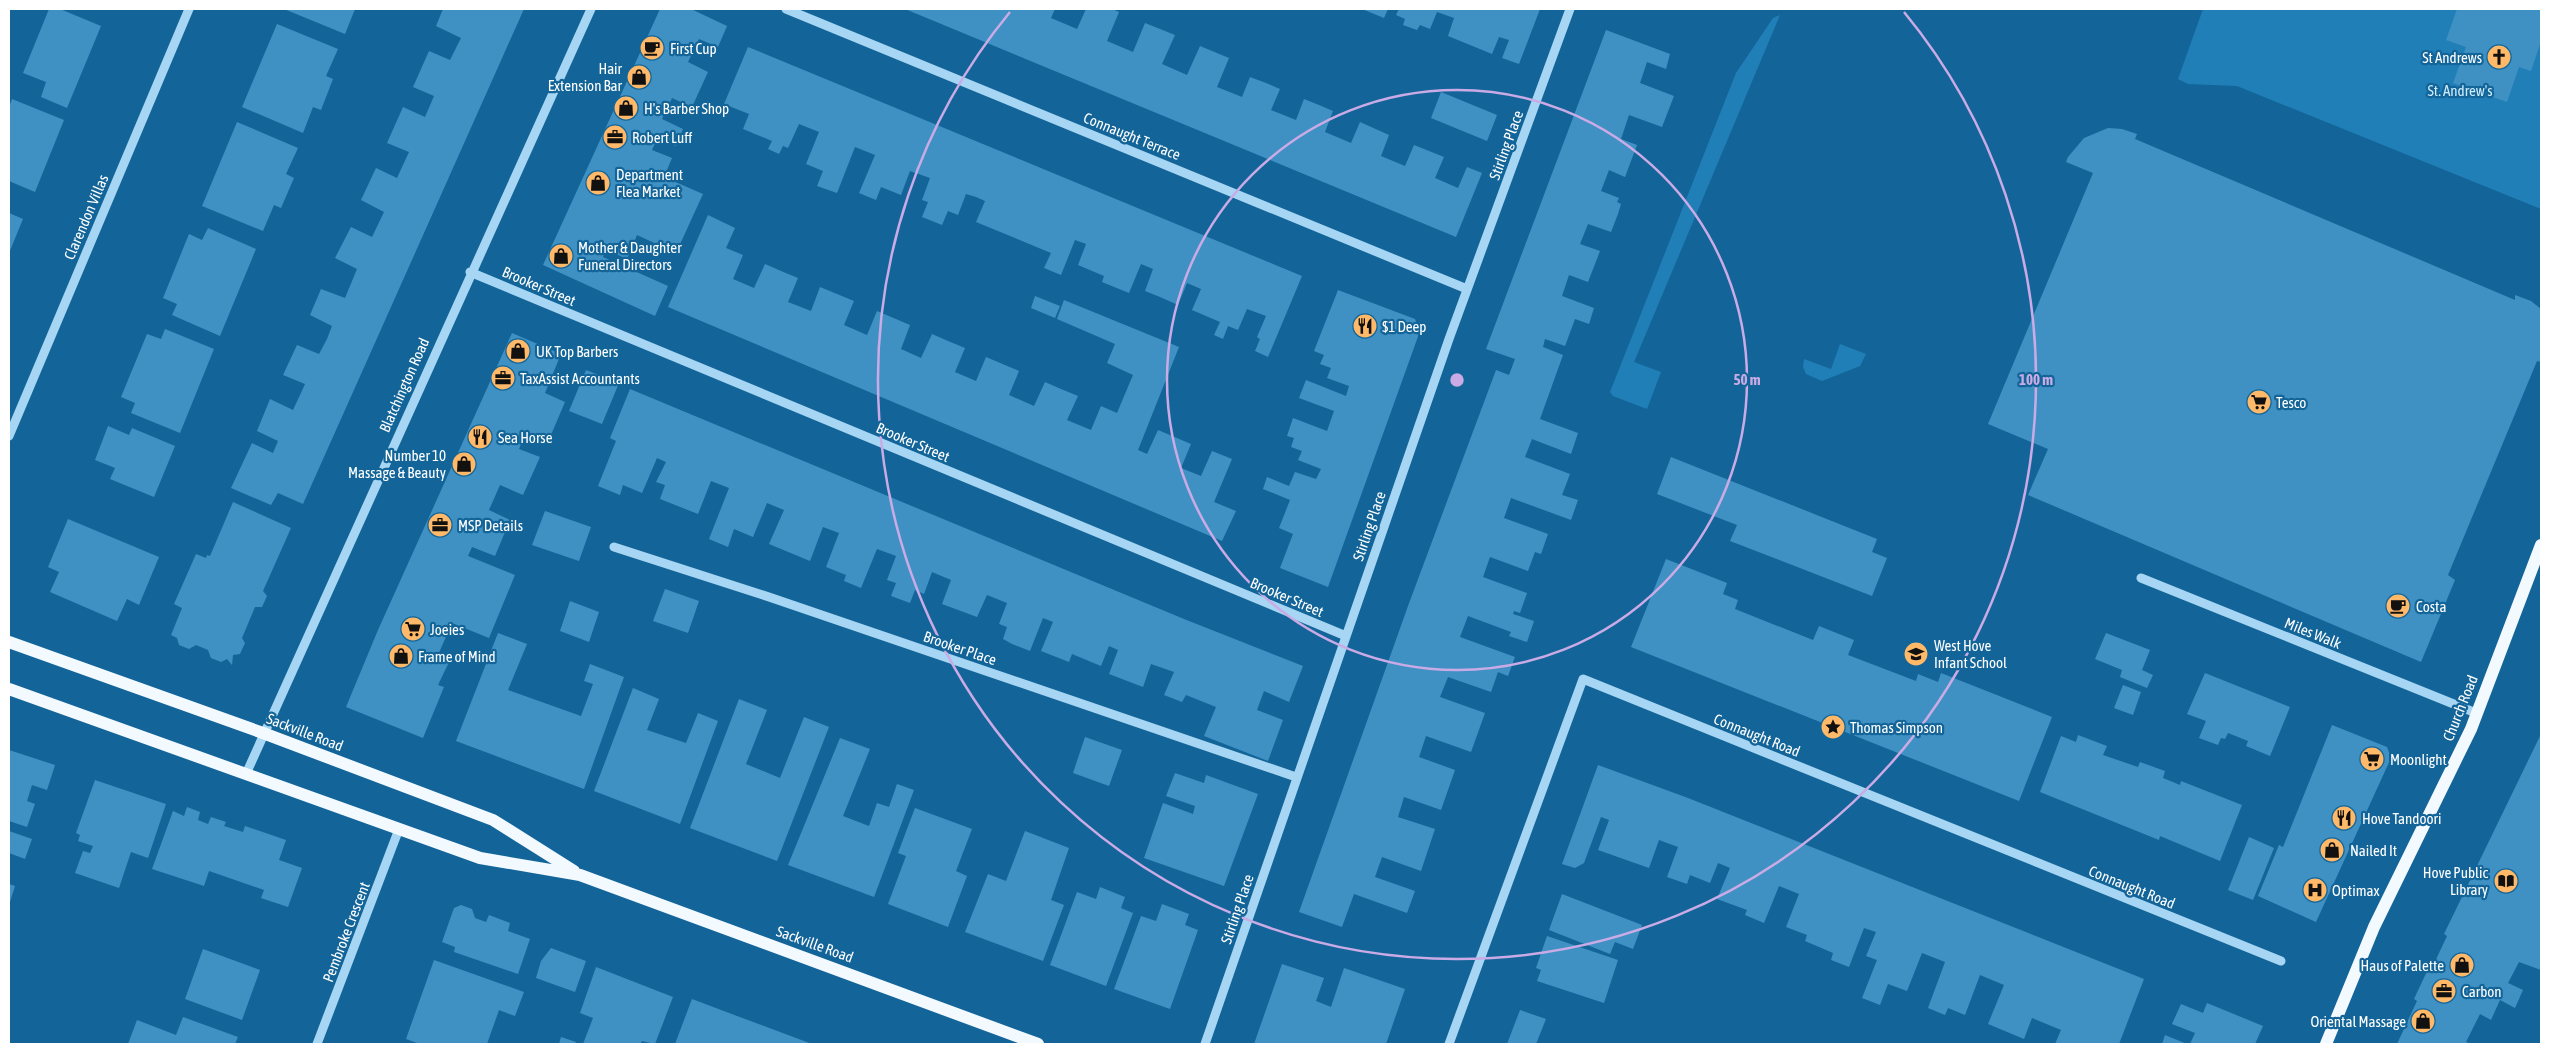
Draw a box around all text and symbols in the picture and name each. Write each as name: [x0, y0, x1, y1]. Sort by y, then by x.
cafe icon: First Cup: [639, 35, 665, 61]
place label: First Cup: [670, 40, 717, 57]
church icon: St Andrews: [2486, 44, 2512, 70]
place label: St Andrews: [2422, 49, 2482, 66]
place label: Hair Extension Bar: [548, 60, 623, 94]
shop icon: Hair Extension Bar: [626, 64, 652, 90]
park label: St. Andrew's: [2428, 82, 2492, 99]
shop icon: H's Barber Shop: [613, 95, 639, 121]
place label: H's Barber Shop: [644, 100, 729, 117]
street label: Stirling Place: [1486, 108, 1526, 182]
street label: Connaught Terrace: [1081, 109, 1183, 163]
office icon: Robert Luff: [602, 124, 628, 150]
place label: Robert Luff: [632, 129, 692, 146]
place label: Department Flea Market: [616, 166, 683, 200]
shop icon: Department Flea Market: [585, 170, 611, 196]
street label: Clarendon Villas: [60, 172, 112, 262]
place label: Mother & Daughter Funeral Directors: [578, 239, 682, 273]
shop icon: Mother & Daughter Funeral Directors: [548, 243, 574, 269]
street label: Brooker Street: [500, 263, 578, 309]
restaurant icon: $1 Deep: [1352, 313, 1378, 339]
place label: $1 Deep: [1382, 318, 1426, 335]
street label: Blatchington Road: [376, 335, 432, 435]
shop icon: UK Top Barbers: [505, 338, 531, 364]
place label: UK Top Barbers: [536, 343, 618, 360]
office icon: TaxAssist Accountants: [490, 365, 516, 391]
place label: TaxAssist Accountants: [520, 370, 640, 387]
centre of rings: [1448, 371, 1466, 389]
text: 50 m: [1734, 371, 1761, 388]
text: 100 m: [2019, 371, 2053, 388]
supermarket icon: Tesco: [2246, 389, 2272, 415]
place label: Tesco: [2276, 394, 2306, 411]
street label: Brooker Street: [874, 419, 952, 465]
restaurant icon: Sea Horse: [467, 424, 493, 450]
place label: Sea Horse: [498, 429, 553, 446]
place label: Number 10 Massage & Beauty: [348, 447, 446, 481]
shop icon: Number 10 Massage & Beauty: [451, 451, 477, 477]
street label: Stirling Place: [1349, 489, 1389, 563]
office icon: MSP Details: [427, 512, 453, 538]
place label: MSP Details: [458, 517, 523, 534]
street label: Brooker Street: [1248, 574, 1326, 620]
cafe icon: Costa: [2385, 593, 2411, 619]
place label: Costa: [2416, 598, 2446, 615]
street label: Miles Walk: [2282, 614, 2344, 652]
supermarket icon: Joeies: [400, 616, 426, 642]
place label: Joeies: [430, 621, 464, 638]
street label: Brooker Place: [921, 628, 999, 668]
place label: West Hove Infant School: [1934, 637, 2007, 671]
school or university icon: West Hove Infant School: [1903, 641, 1929, 667]
shop icon: Frame of Mind: [388, 643, 414, 669]
place label: Frame of Mind: [418, 648, 496, 665]
street label: Church Road: [2439, 673, 2481, 743]
street label: Sackville Road: [264, 710, 346, 754]
street label: Connaught Road: [1711, 710, 1803, 760]
place icon: Thomas Simpson: [1820, 714, 1846, 740]
place label: Thomas Simpson: [1850, 719, 1943, 736]
supermarket icon: Moonlight: [2359, 746, 2385, 772]
place label: Moonlight: [2390, 751, 2447, 768]
restaurant icon: Hove Tandoori: [2331, 805, 2357, 831]
place label: Hove Tandoori: [2362, 810, 2441, 827]
shop icon: Nailed It: [2319, 837, 2345, 863]
place label: Nailed It: [2350, 842, 2397, 859]
street label: Connaught Road: [2086, 862, 2178, 912]
place label: Hove Public Library: [2423, 864, 2488, 898]
library icon: Hove Public Library: [2493, 868, 2519, 894]
street label: Stirling Place: [1217, 872, 1257, 946]
hospital icon: Optimax: [2302, 877, 2328, 903]
street label: Pembroke Crescent: [319, 880, 373, 984]
place label: Optimax: [2332, 882, 2379, 899]
street label: Sackville Road: [774, 922, 856, 966]
shop icon: Haus of Palette: [2449, 952, 2475, 978]
place label: Haus of Palette: [2361, 957, 2444, 974]
office icon: Carbon: [2431, 978, 2457, 1004]
place label: Carbon: [2462, 983, 2502, 1000]
shop icon: Oriental Massage: [2410, 1008, 2436, 1034]
place label: Oriental Massage: [2310, 1013, 2406, 1030]

